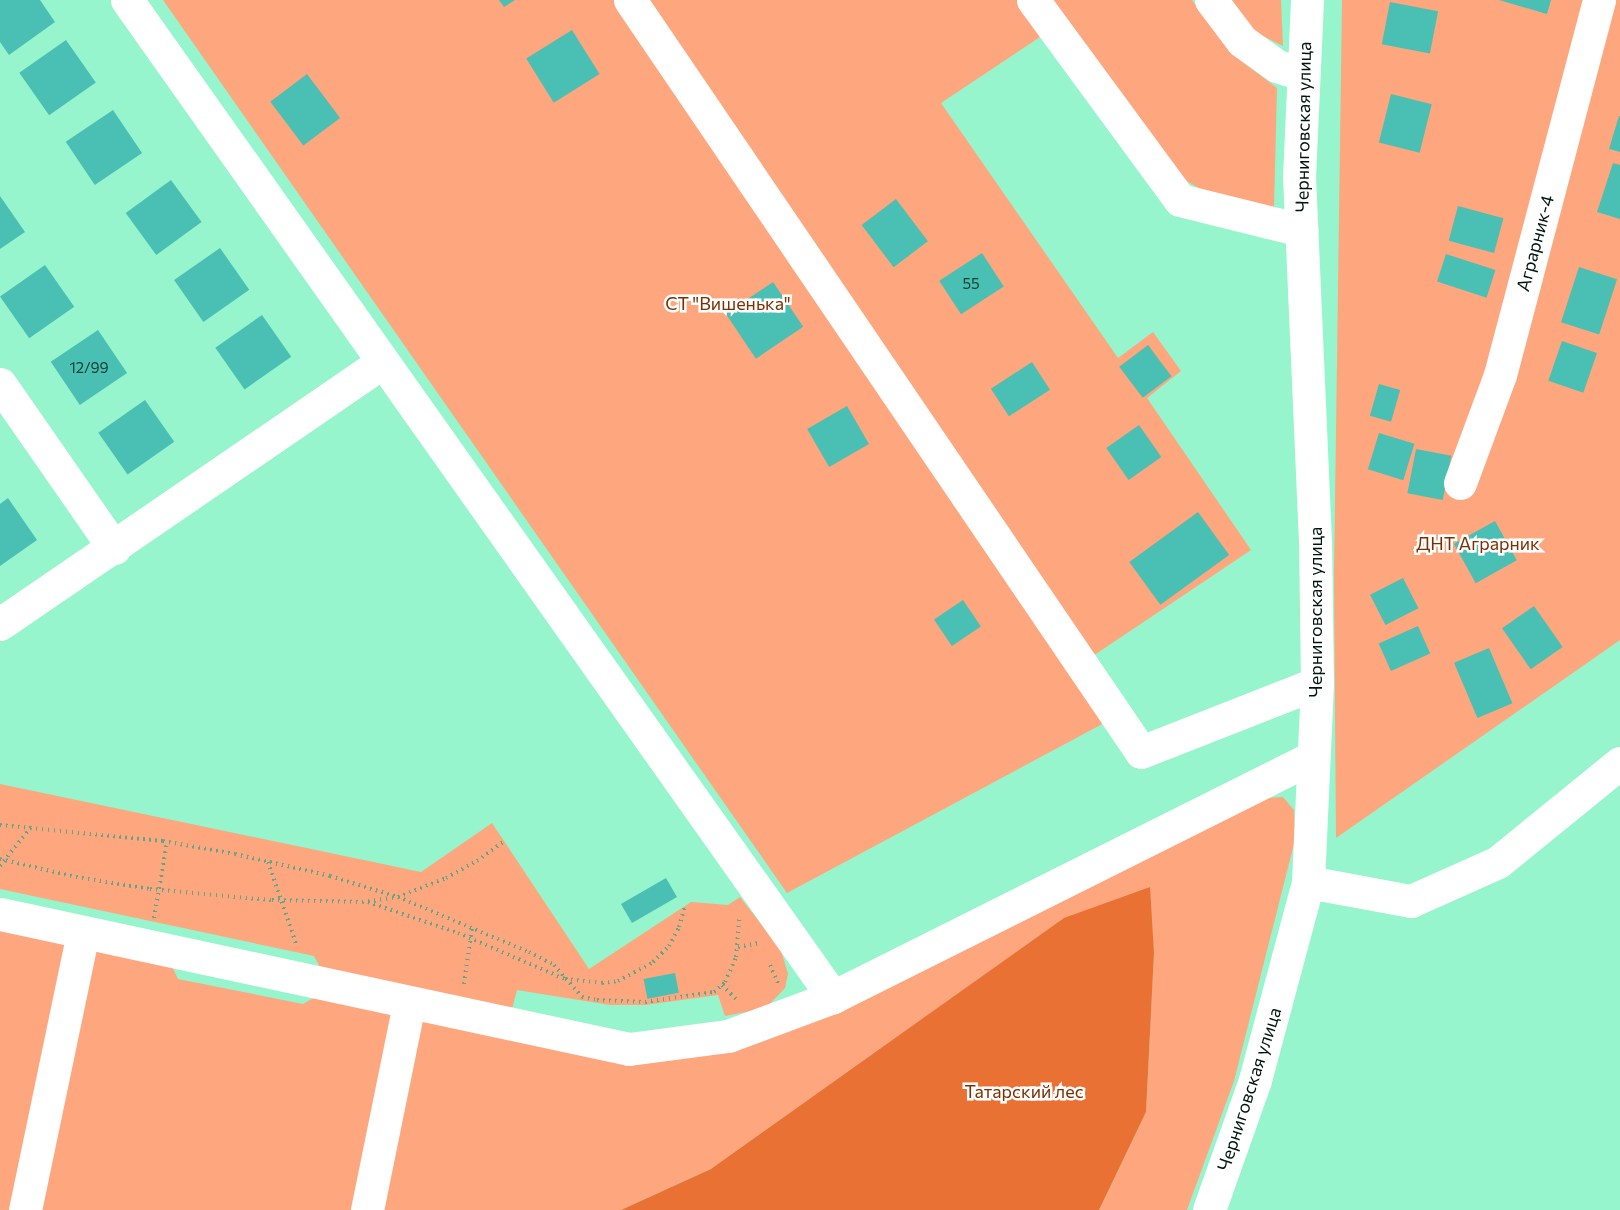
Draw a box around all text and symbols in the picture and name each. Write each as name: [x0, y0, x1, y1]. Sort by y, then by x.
street label: Черниговская улица: [1291, 41, 1315, 213]
street label: Аграрник-4: [1512, 192, 1558, 294]
house number: 55: [962, 275, 980, 293]
park label: СТ "Вишенька": [665, 292, 791, 314]
house number: 12/99: [69, 359, 109, 377]
street label: Черниговская улица: [1304, 527, 1326, 697]
park label: ДНТ Аграрник: [1416, 532, 1540, 554]
street label: Черниговская улица: [1212, 1004, 1286, 1174]
park label: Татарский лес: [964, 1080, 1084, 1102]

